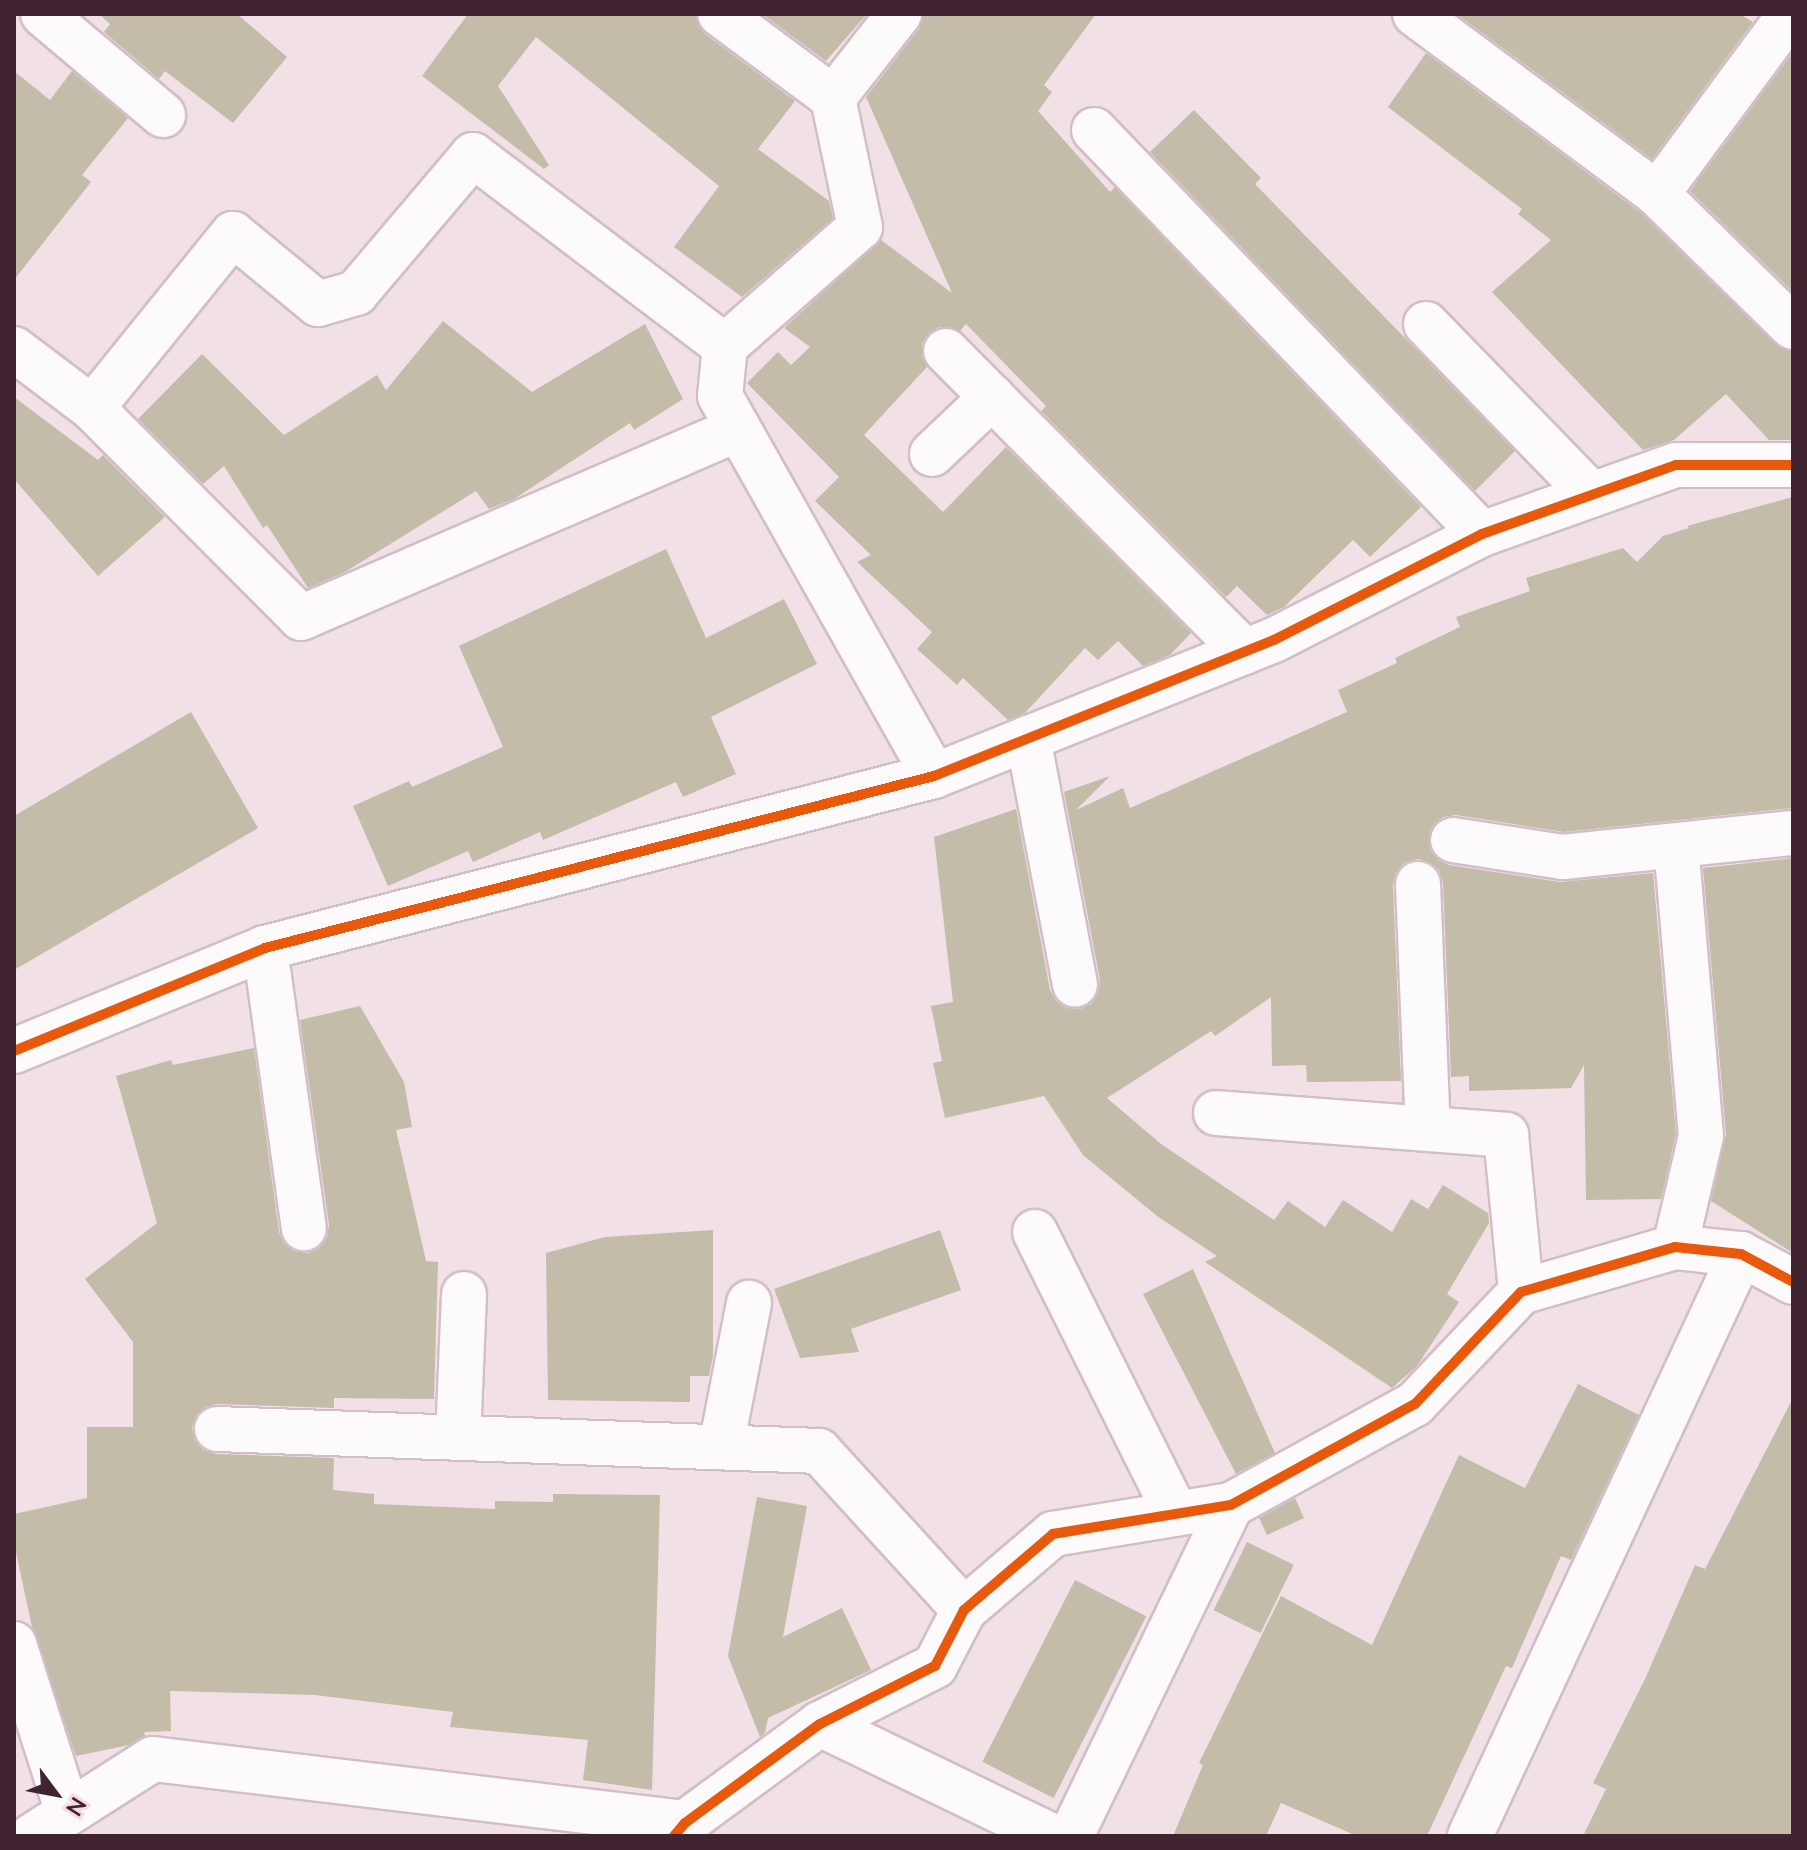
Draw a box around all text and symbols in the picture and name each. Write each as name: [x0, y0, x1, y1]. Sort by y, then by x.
north arrow: [16, 1754, 96, 1834]
text: N: [61, 1793, 93, 1821]

